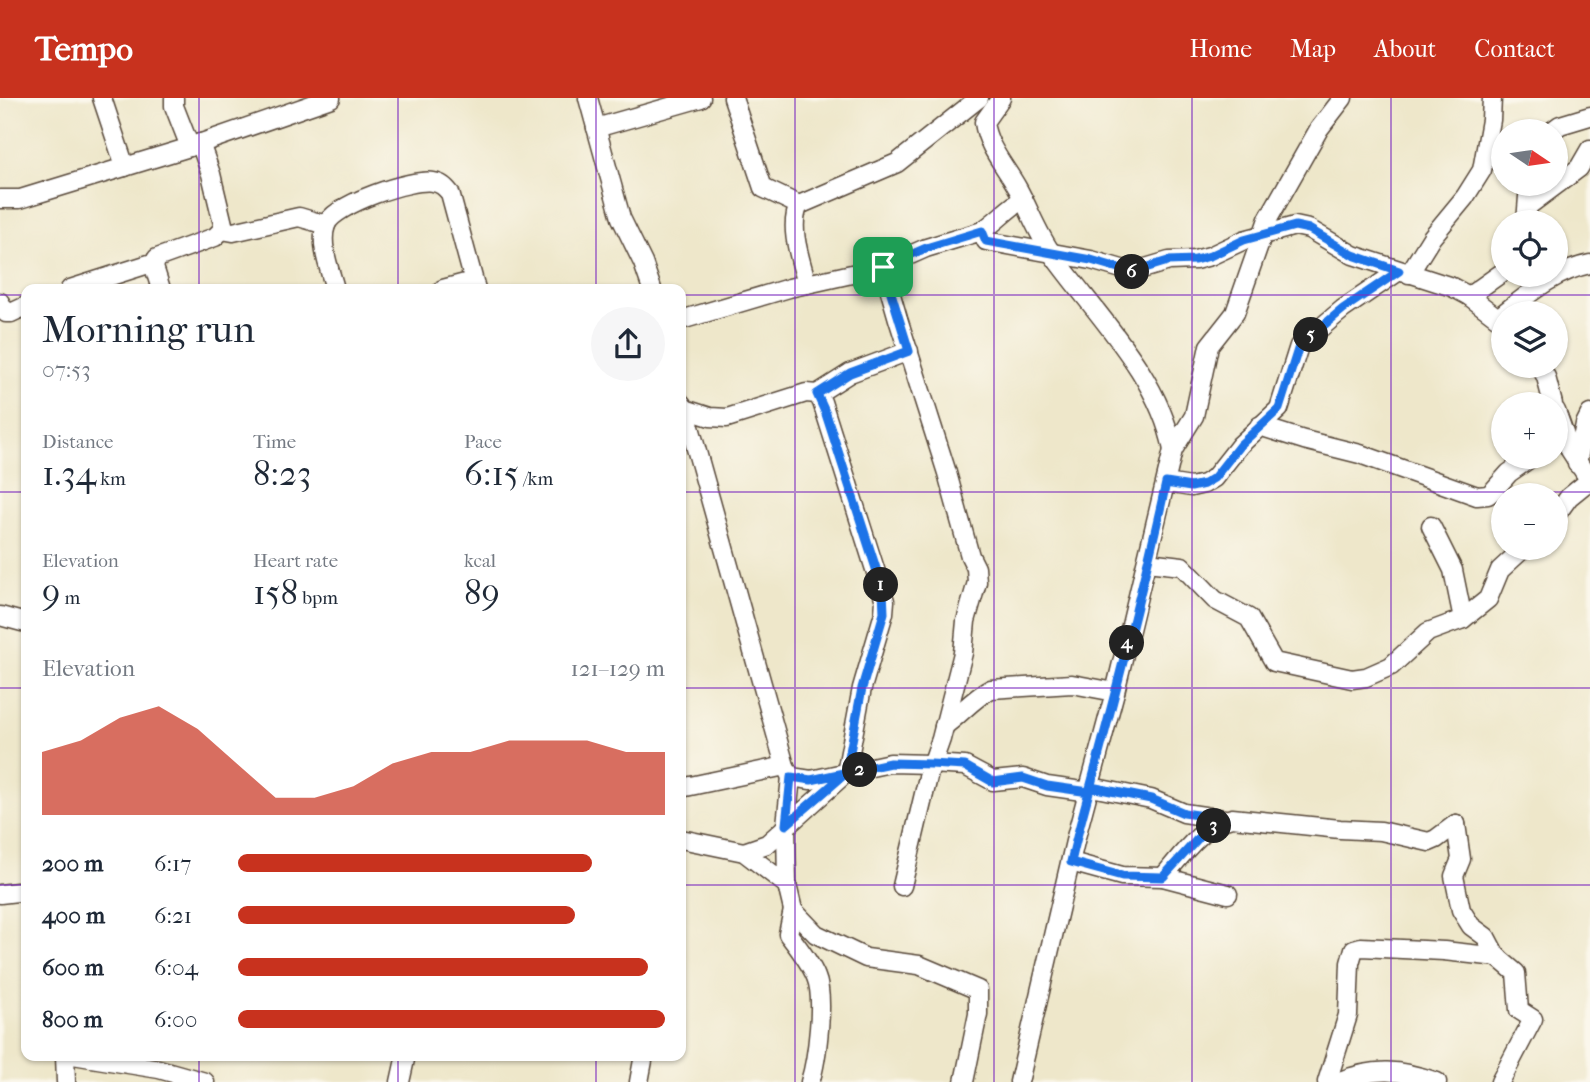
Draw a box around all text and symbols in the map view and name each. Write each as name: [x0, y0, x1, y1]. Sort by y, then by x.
text: Tempo: [35, 30, 133, 69]
text: Home: [1190, 35, 1252, 63]
text: Map: [1290, 35, 1336, 63]
text: About: [1374, 35, 1436, 63]
text: Contact: [1474, 35, 1555, 63]
north arrow: [1491, 119, 1568, 196]
map controls: [1491, 119, 1568, 560]
button: locate: [1491, 210, 1568, 287]
pin: [853, 237, 913, 297]
icon: arrive: [864, 248, 902, 286]
pin: 6: [1114, 254, 1150, 290]
text: 6: [1126, 260, 1137, 282]
button: layers: [1491, 301, 1568, 378]
text: Morning run: [42, 307, 255, 352]
button: share: [591, 307, 665, 381]
pin: 5: [1294, 317, 1328, 352]
text: 5: [1306, 323, 1315, 345]
text: 07:53: [42, 356, 91, 383]
button: +: [1491, 392, 1568, 469]
text: Distance: [42, 431, 113, 453]
text: Time: [253, 431, 296, 453]
text: Pace: [464, 431, 502, 453]
text: 1.34: [42, 453, 96, 494]
text: 8:23: [253, 453, 311, 494]
text: 6:15: [464, 453, 519, 494]
text: km: [96, 468, 126, 490]
text: /km: [519, 468, 553, 490]
button: −: [1491, 483, 1568, 560]
text: Elevation: [42, 550, 119, 572]
text: Heart rate: [253, 550, 338, 572]
text: kcal: [464, 550, 496, 572]
pin: 1: [864, 568, 898, 602]
text: 9: [42, 572, 60, 613]
text: 158: [253, 572, 298, 613]
text: 89: [464, 572, 500, 613]
text: 1: [877, 573, 884, 595]
text: m: [60, 587, 80, 609]
text: bpm: [298, 587, 338, 609]
pin: 4: [1110, 626, 1144, 660]
text: 4: [1121, 631, 1132, 653]
text: Elevation: [42, 655, 135, 682]
text: 121–129 m: [571, 655, 665, 682]
pin: 2: [842, 752, 878, 788]
text: 2: [855, 758, 864, 780]
pin: 3: [1196, 808, 1232, 844]
text: 3: [1210, 814, 1217, 836]
text: 200 m: [42, 850, 103, 877]
text: 6:17: [154, 850, 191, 877]
text: 400 m: [42, 902, 105, 929]
text: 6:21: [154, 902, 192, 929]
text: 600 m: [42, 954, 104, 981]
text: 6:04: [154, 954, 198, 981]
text: 800 m: [42, 1006, 103, 1033]
text: 6:00: [154, 1006, 197, 1033]

